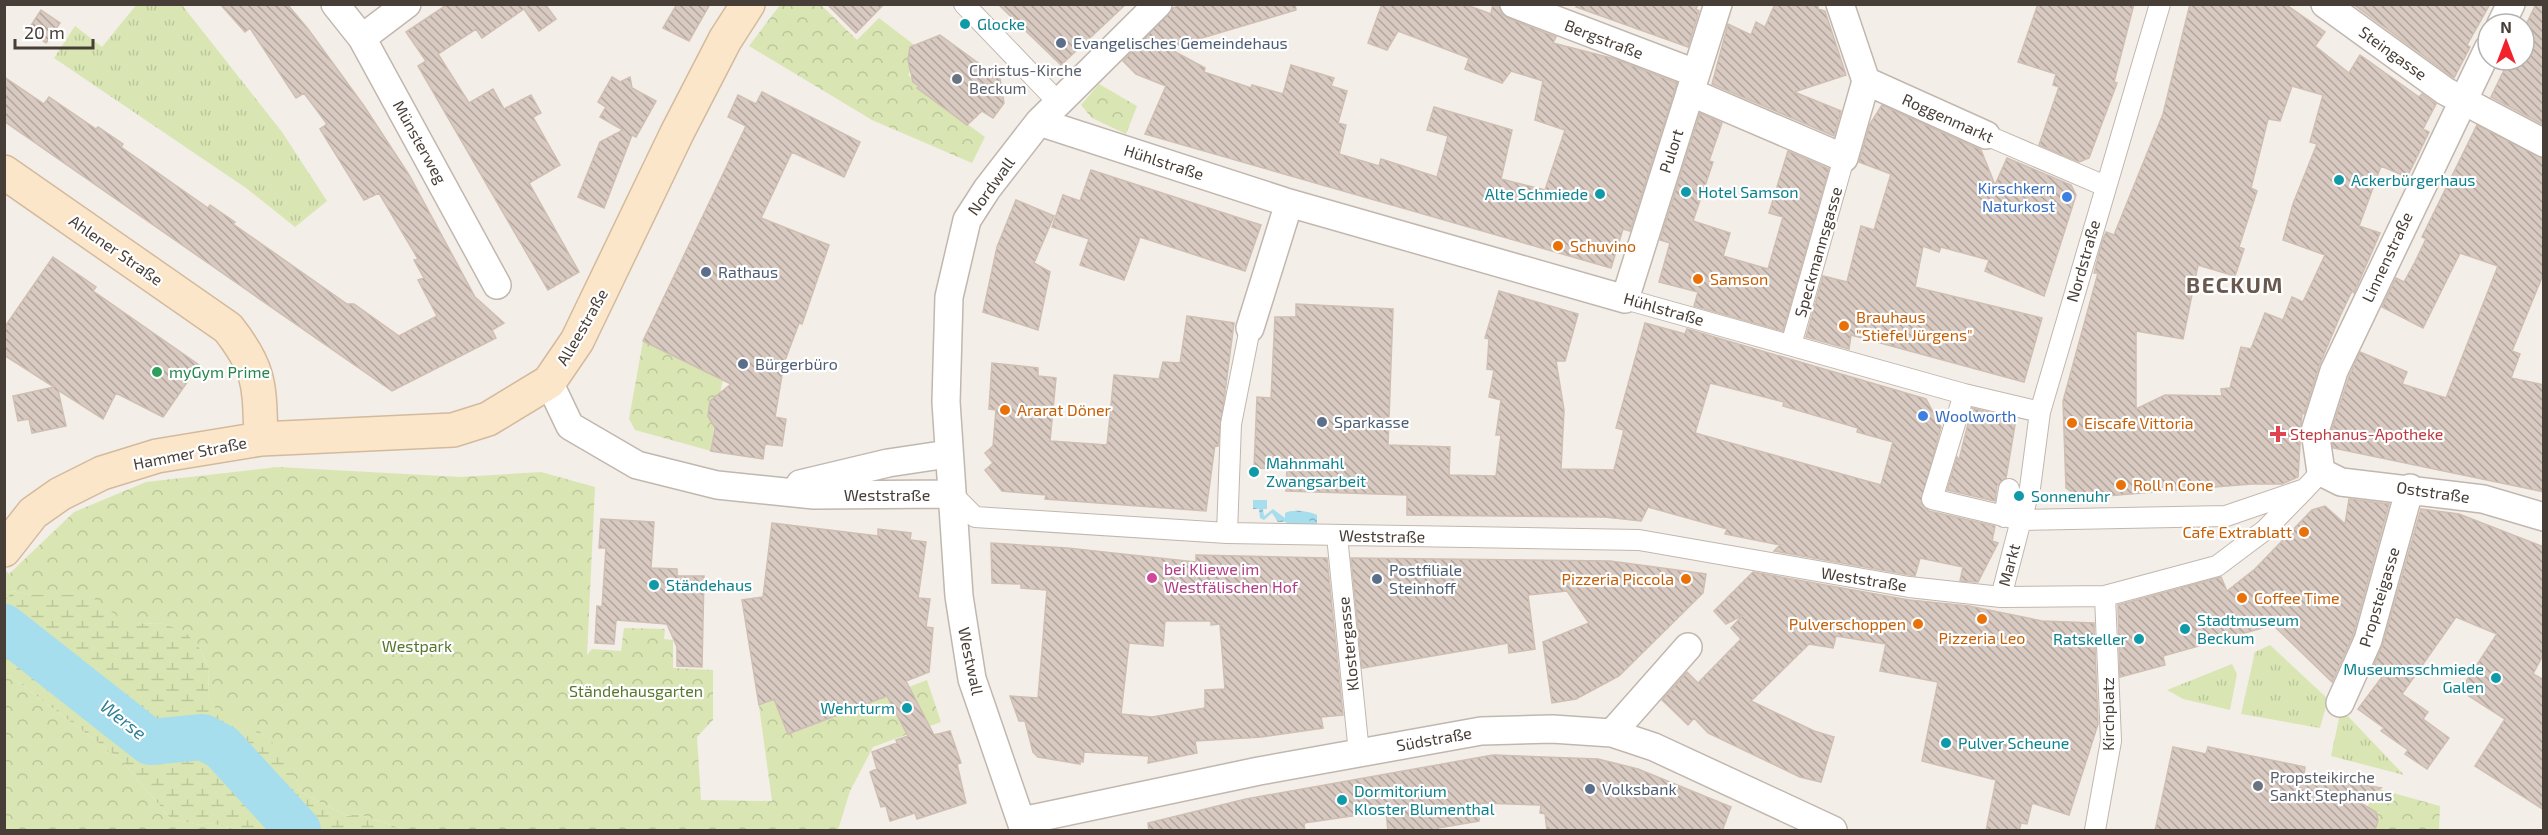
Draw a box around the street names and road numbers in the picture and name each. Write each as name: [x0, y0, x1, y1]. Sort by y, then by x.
street label: Bergstraße: [1562, 15, 1646, 62]
street label: Steingasse: [2356, 22, 2431, 84]
street label: Roggenmarkt: [1900, 89, 1997, 146]
street label: Münsterweg: [390, 97, 451, 187]
street label: Pulort: [1655, 127, 1687, 175]
street label: Hühlstraße: [1122, 140, 1206, 183]
street label: Nordwall: [963, 153, 1018, 218]
street label: Speckmannsgasse: [1790, 184, 1845, 319]
street label: Linnenstraße: [2357, 209, 2416, 305]
street label: Ahlener Straße: [66, 210, 167, 289]
street label: Nordstraße: [2062, 218, 2103, 304]
street label: Alleestraße: [552, 285, 611, 369]
street label: Hühlstraße: [1622, 288, 1706, 329]
street label: Hammer Straße: [131, 432, 248, 473]
street label: Oststraße: [2395, 477, 2471, 506]
street label: Weststraße: [844, 485, 930, 504]
street label: Weststraße: [1339, 525, 1425, 546]
street label: Markt: [1994, 541, 2023, 588]
street label: Propsteigasse: [2354, 545, 2403, 649]
street label: Weststraße: [1820, 562, 1908, 595]
street label: Klostergasse: [1333, 596, 1362, 692]
street label: Westwall: [955, 625, 988, 697]
street label: Kirchplatz: [2098, 677, 2117, 751]
street label: Südstraße: [1395, 723, 1473, 754]

